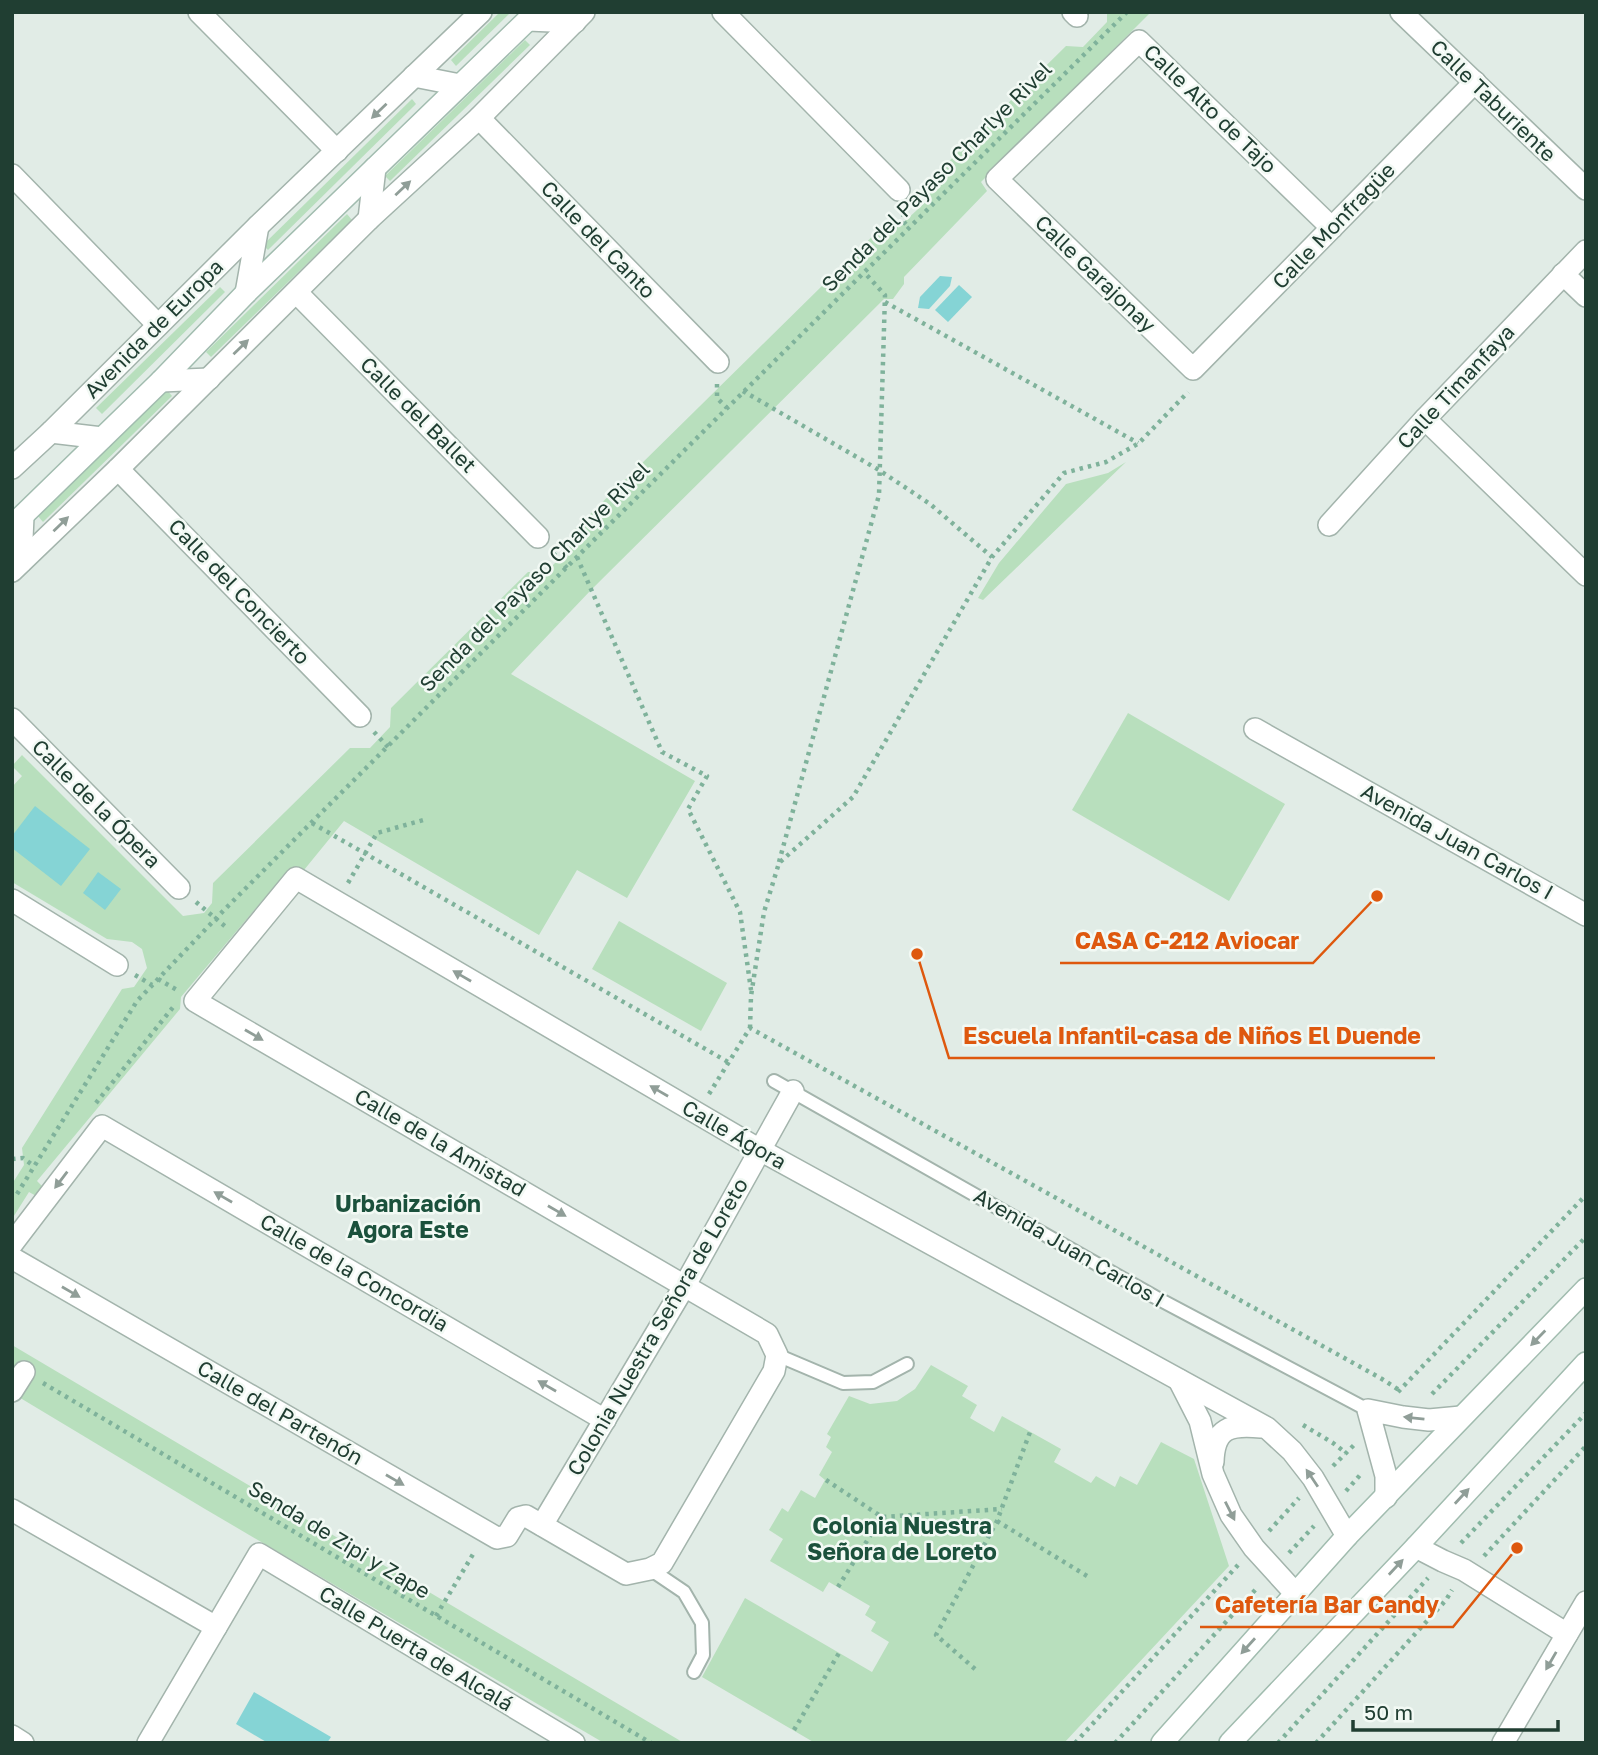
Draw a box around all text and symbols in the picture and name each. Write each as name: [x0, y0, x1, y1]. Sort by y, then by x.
street label: Calle Taburiente: [1425, 34, 1562, 167]
street label: Calle Alto de Tajo: [1139, 38, 1283, 178]
street label: Senda del Payaso Charlye Rivel: [816, 56, 1057, 297]
one-way arrow: [370, 102, 387, 119]
street label: Calle Monfragüe: [1266, 157, 1400, 294]
street label: Calle del Canto: [536, 175, 661, 304]
one-way arrow: [394, 180, 411, 196]
street label: Calle Garajonay: [1030, 209, 1162, 338]
street label: Avenida de Europa: [78, 253, 228, 403]
street label: Calle Timanfaya: [1391, 319, 1520, 454]
one-way arrow: [232, 340, 249, 356]
street label: Calle del Ballet: [355, 351, 482, 478]
street label: Senda del Payaso Charlye Rivel: [414, 456, 655, 697]
street label: Calle del Concierto: [163, 513, 316, 670]
one-way arrow: [52, 516, 69, 532]
street label: Calle de la Ópera: [27, 733, 167, 873]
street label: Avenida Juan Carlos I: [1357, 777, 1558, 905]
callout: CASA C-212 Aviocar: [1060, 919, 1313, 963]
text: CASA C-212 Aviocar: [1075, 926, 1299, 954]
one-way arrow: [453, 970, 472, 982]
callout: Escuela Infantil-casa de Niños El Duende: [949, 1014, 1435, 1058]
text: Escuela Infantil-casa de Niños El Duende: [963, 1021, 1421, 1049]
one-way arrow: [245, 1029, 264, 1041]
street label: Calle de la Amistad: [350, 1082, 531, 1202]
one-way arrow: [649, 1085, 668, 1097]
street label: Calle Ágora: [678, 1094, 791, 1174]
one-way arrow: [54, 1171, 68, 1189]
street label: Colonia Nuestra Señora de Loreto: [561, 1173, 753, 1480]
street label: Avenida Juan Carlos I: [970, 1182, 1169, 1312]
district label: Urbanización Agora Este: [335, 1189, 481, 1243]
one-way arrow: [214, 1190, 233, 1203]
one-way arrow: [547, 1205, 567, 1217]
street label: Calle de la Concordia: [256, 1208, 453, 1337]
one-way arrow: [62, 1286, 81, 1298]
one-way arrow: [1531, 1329, 1547, 1346]
street label: Calle del Partenón: [193, 1354, 368, 1470]
one-way arrow: [537, 1380, 556, 1392]
one-way arrow: [1403, 1412, 1425, 1423]
one-way arrow: [1305, 1469, 1319, 1487]
one-way arrow: [385, 1474, 405, 1486]
street label: Senda de Zipi y Zape: [244, 1475, 435, 1604]
one-way arrow: [1454, 1488, 1470, 1505]
one-way arrow: [1224, 1501, 1236, 1521]
district label: Colonia Nuestra Señora de Loreto: [807, 1511, 997, 1565]
one-way arrow: [1388, 1559, 1404, 1576]
street label: Calle Puerta de Alcalá: [315, 1580, 518, 1716]
callout: Cafetería Bar Candy: [1200, 1583, 1453, 1627]
text: Cafetería Bar Candy: [1215, 1590, 1439, 1618]
one-way arrow: [1240, 1637, 1256, 1655]
one-way arrow: [1545, 1652, 1557, 1671]
scale bar: [1353, 1688, 1558, 1732]
text: 50 m: [1364, 1699, 1413, 1725]

